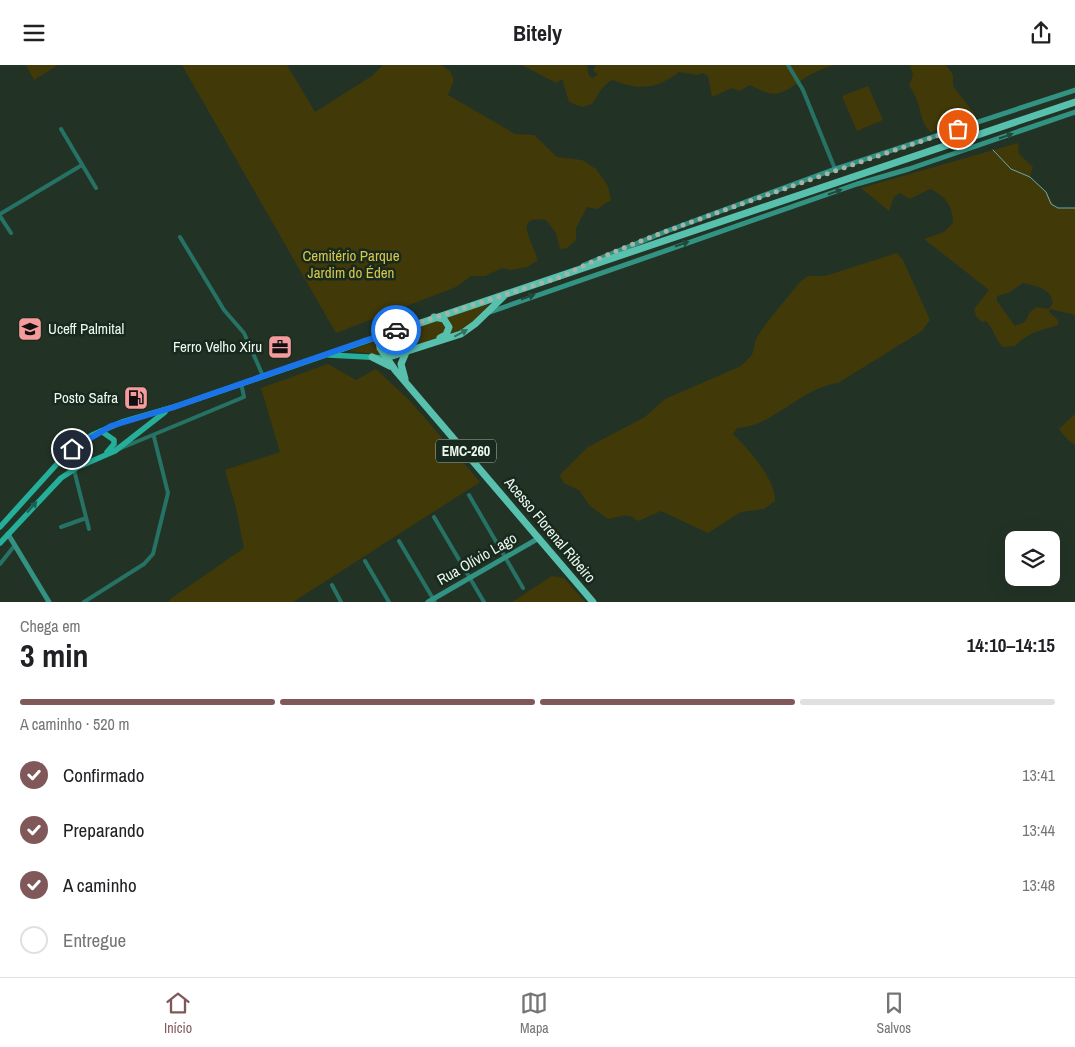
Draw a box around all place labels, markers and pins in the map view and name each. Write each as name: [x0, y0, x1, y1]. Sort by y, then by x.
pin: [937, 108, 979, 150]
school or university icon: Uceff Palmital: [17, 316, 43, 342]
place label: Uceff Palmital: [48, 318, 124, 339]
office icon: Ferro Velho Xiru: [267, 334, 293, 360]
place label: Ferro Velho Xiru: [173, 336, 262, 357]
fuel station icon: Posto Safra: [123, 385, 149, 411]
place label: Posto Safra: [54, 387, 118, 408]
pin: [51, 428, 93, 470]

